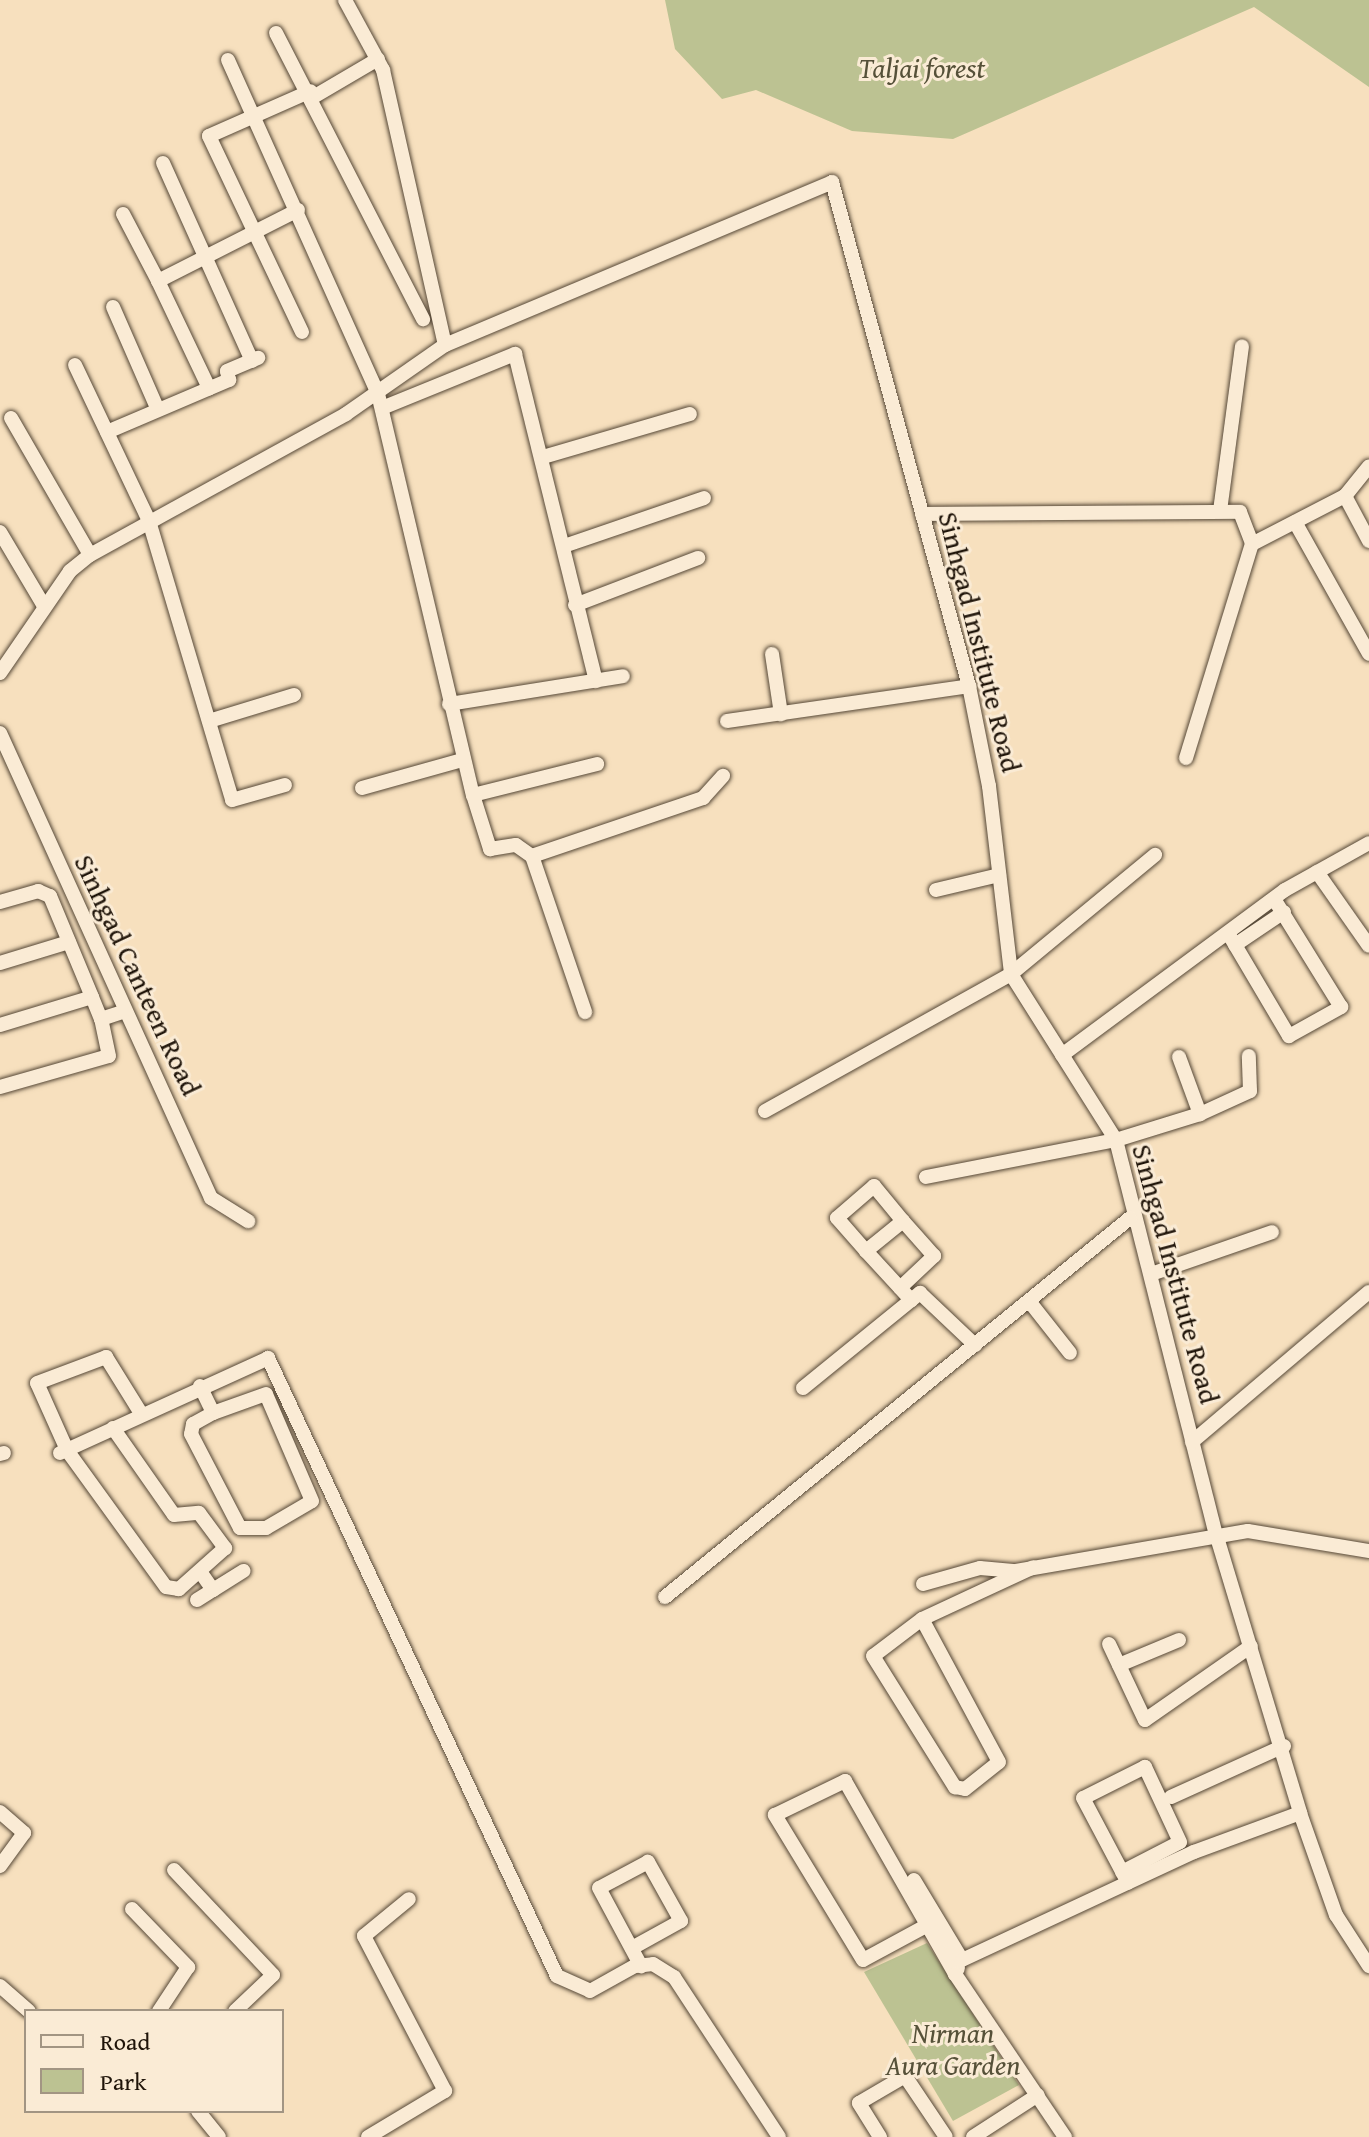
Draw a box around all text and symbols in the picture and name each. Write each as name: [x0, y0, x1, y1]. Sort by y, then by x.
park label: Taljai forest: [859, 51, 985, 85]
street label: Sinhgad Institute Road: [931, 508, 1029, 776]
street label: Sinhgad Canteen Road: [67, 849, 209, 1101]
street label: Sinhgad Institute Road: [1125, 1141, 1227, 1407]
legend: [24, 2009, 284, 2113]
park label: Nirman Aura Garden: [885, 2016, 1021, 2082]
text: Road: [100, 2024, 150, 2059]
text: Park: [100, 2064, 146, 2099]

